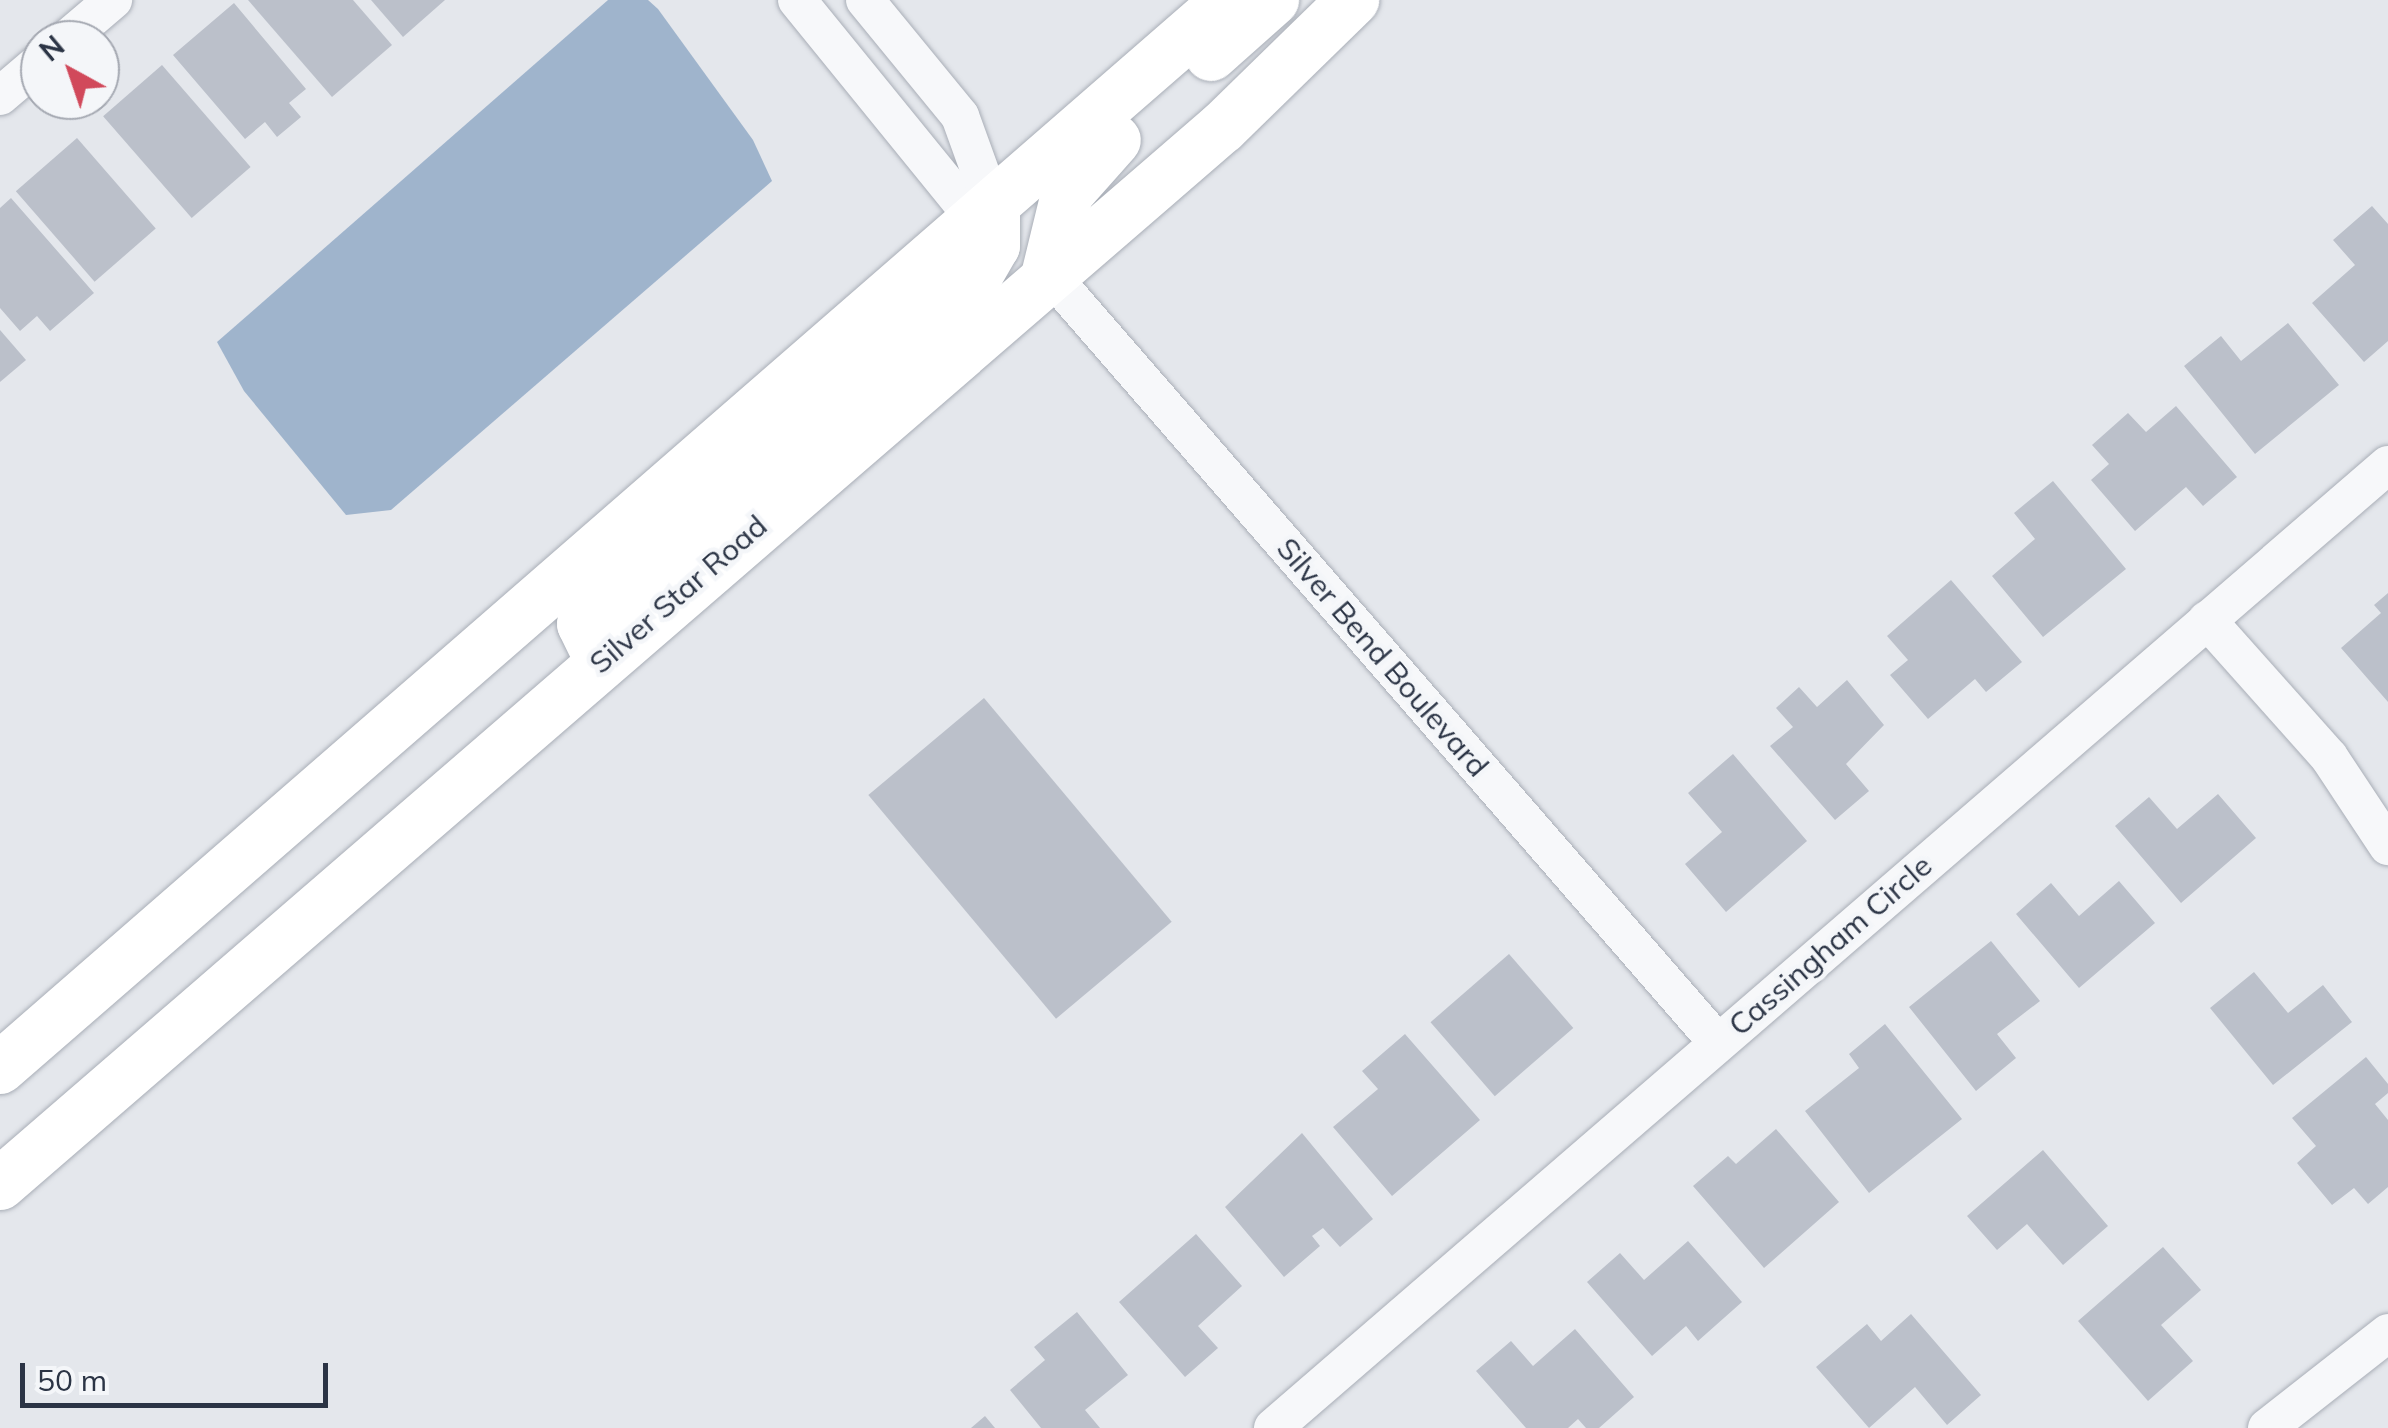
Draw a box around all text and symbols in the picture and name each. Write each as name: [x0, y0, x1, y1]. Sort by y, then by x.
north arrow: [20, 20, 120, 120]
text: N: [32, 28, 71, 68]
street label: Silver Star Road: [582, 507, 774, 681]
street label: Silver Bend Boulevard: [1270, 530, 1496, 784]
street label: Cassingham Circle: [1721, 847, 1939, 1043]
scale bar: [25, 1343, 332, 1405]
text: 50 m: [37, 1361, 107, 1399]

